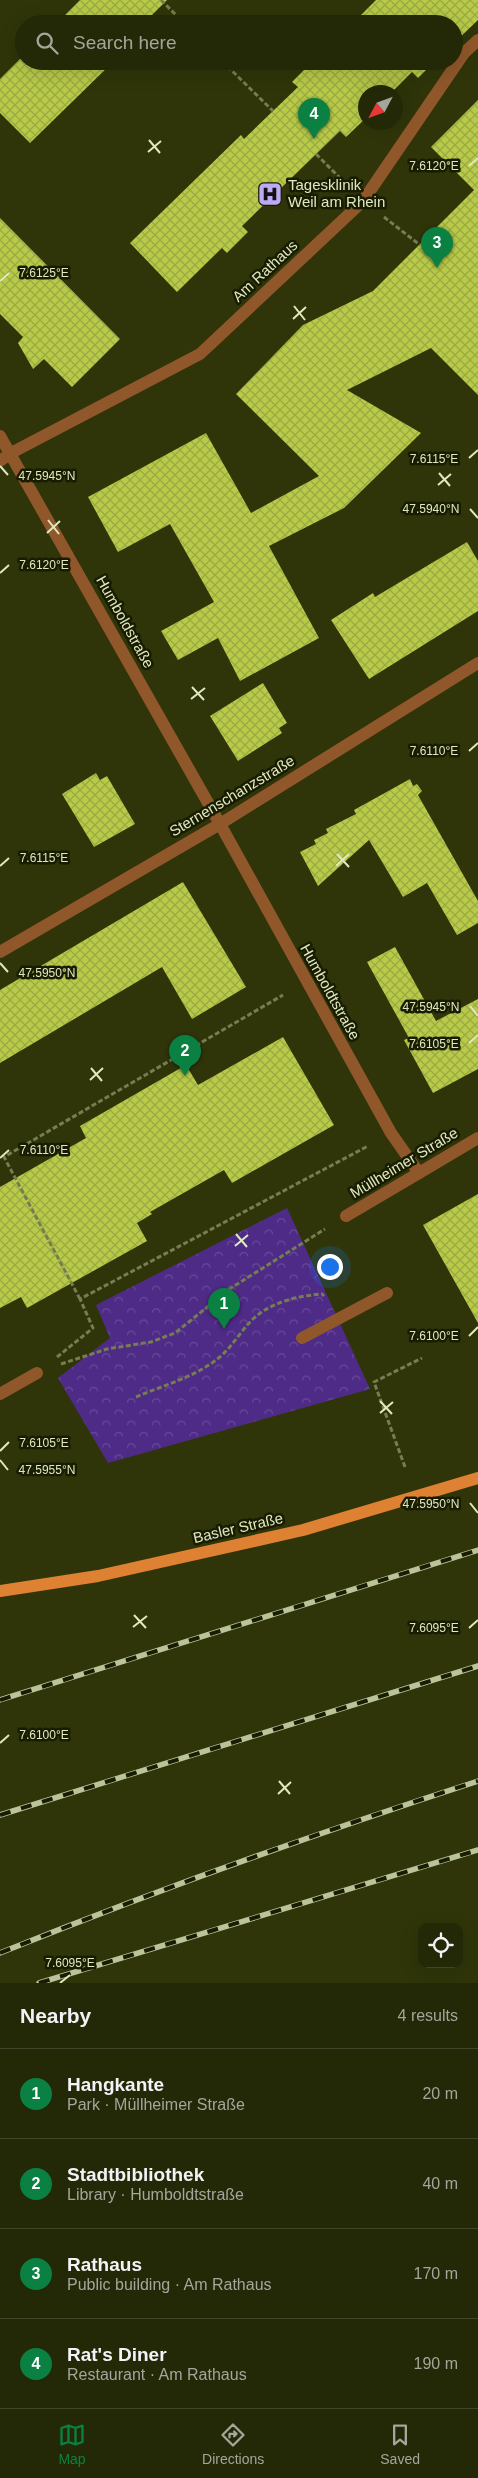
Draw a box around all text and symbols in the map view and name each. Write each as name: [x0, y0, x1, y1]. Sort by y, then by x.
search box: [15, 15, 463, 70]
icon: search: [33, 29, 61, 57]
text: Search here: [73, 32, 177, 53]
north arrow: [358, 85, 403, 130]
pin: 4: [298, 98, 330, 139]
text: 7.6120°E: [409, 159, 459, 173]
place label: Tagesklinik Weil am Rhein: [288, 176, 385, 210]
hospital icon: Tagesklinik Weil am Rhein: [257, 181, 283, 207]
pin: 3: [421, 227, 453, 268]
street label: Am Rathaus: [229, 236, 301, 305]
text: 7.6125°E: [19, 266, 69, 280]
text: 7.6115°E: [410, 452, 458, 466]
text: 47.5945°N: [19, 469, 75, 483]
text: 47.5940°N: [403, 502, 459, 516]
text: 7.6120°E: [19, 558, 69, 572]
street label: Humboldstraße: [93, 573, 158, 671]
text: 7.6110°E: [410, 744, 458, 758]
street label: Sternenschanzstraße: [166, 752, 297, 840]
text: 7.6115°E: [20, 851, 68, 865]
street label: Humboldtstraße: [297, 941, 364, 1043]
text: 47.5950°N: [19, 966, 75, 980]
text: 47.5945°N: [403, 1000, 459, 1014]
pin: 2: [169, 1035, 201, 1076]
text: 7.6105°E: [409, 1037, 459, 1051]
street label: Müllheimer Straße: [347, 1124, 461, 1201]
text: 7.6110°E: [20, 1143, 68, 1157]
your location: [317, 1254, 343, 1280]
pin: 1: [208, 1288, 240, 1329]
text: 7.6100°E: [409, 1329, 459, 1343]
text: 7.6105°E: [19, 1436, 69, 1450]
text: 47.5955°N: [19, 1463, 75, 1477]
text: 47.5950°N: [403, 1497, 459, 1511]
street label: Basler Straße: [191, 1509, 284, 1546]
text: 7.6095°E: [409, 1621, 459, 1635]
text: 7.6100°E: [19, 1728, 69, 1742]
map controls: [418, 1923, 463, 1968]
button: locate: [418, 1923, 463, 1968]
text: 7.6095°E: [45, 1956, 95, 1970]
text: Nearby: [20, 2004, 91, 2027]
text: 4 results: [398, 2007, 458, 2024]
text: Hangkante: [67, 2074, 164, 2095]
text: 1: [32, 2085, 40, 2102]
text: 20 m: [422, 2085, 458, 2102]
text: Park · Müllheimer Straße: [67, 2096, 245, 2113]
text: Stadtbibliothek: [67, 2164, 204, 2185]
text: 2: [32, 2175, 40, 2192]
text: 40 m: [422, 2175, 458, 2192]
text: Library · Humboldtstraße: [67, 2186, 244, 2203]
text: Rathaus: [67, 2254, 142, 2275]
text: 3: [32, 2265, 40, 2282]
text: 170 m: [414, 2265, 458, 2282]
text: Public building · Am Rathaus: [67, 2276, 272, 2293]
text: Rat's Diner: [67, 2344, 167, 2365]
text: 4: [32, 2355, 40, 2372]
text: 190 m: [414, 2355, 458, 2372]
text: Restaurant · Am Rathaus: [67, 2366, 247, 2383]
tab: Map: [58, 2421, 86, 2467]
tab: Directions: [202, 2421, 264, 2467]
tab: Saved: [380, 2421, 420, 2467]

